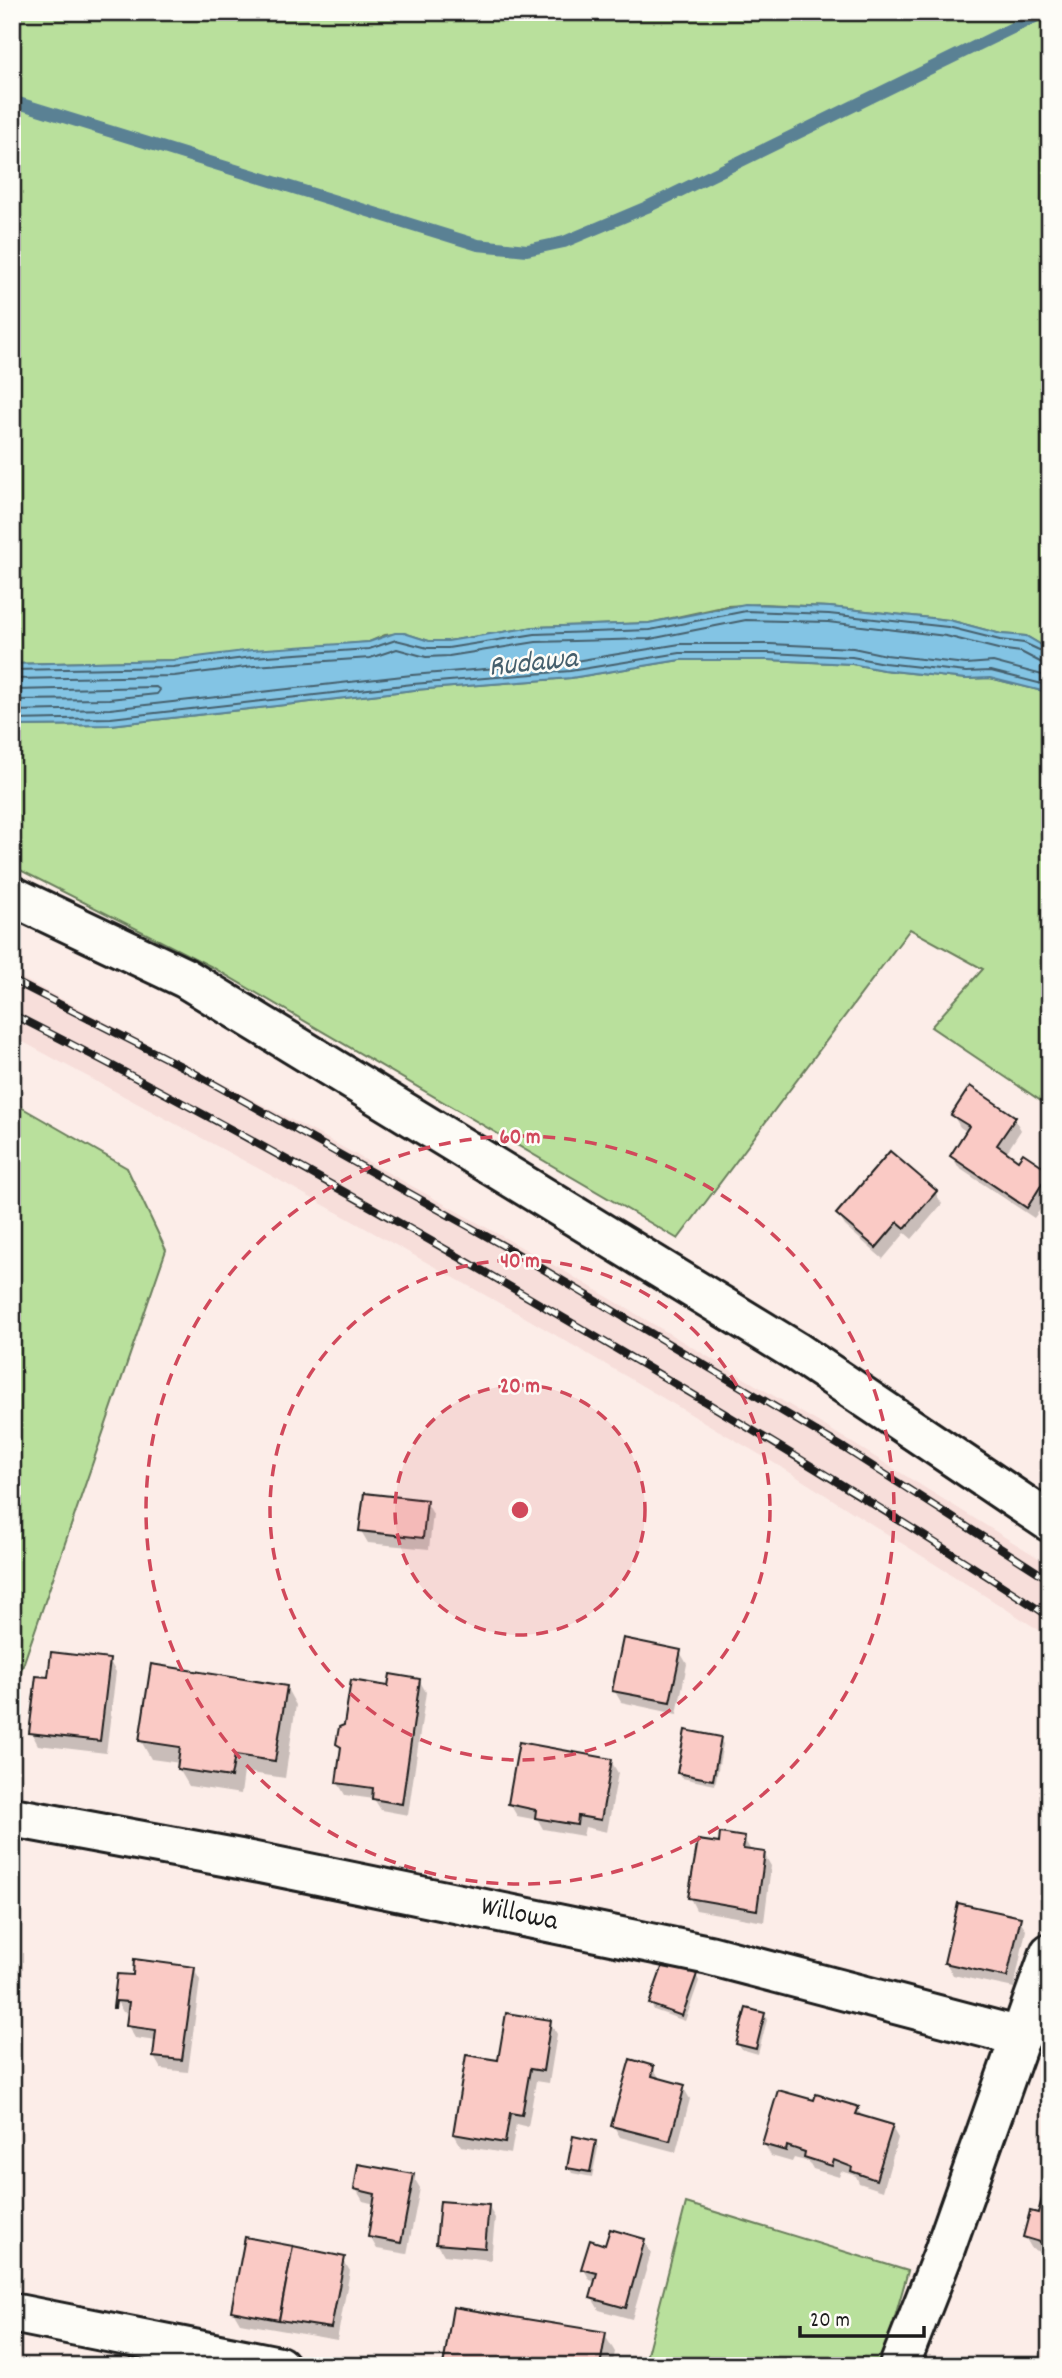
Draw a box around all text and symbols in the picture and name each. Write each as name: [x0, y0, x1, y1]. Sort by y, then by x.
water label: Rudawa: [486, 639, 581, 691]
text: 60 m: [500, 1124, 540, 1154]
text: 40 m: [500, 1248, 540, 1278]
text: 20 m: [500, 1373, 540, 1403]
centre of rings: [508, 1498, 532, 1522]
street label: Willowa: [477, 1888, 562, 1944]
scale bar: [800, 2294, 924, 2338]
text: 20 m: [810, 2307, 850, 2337]

